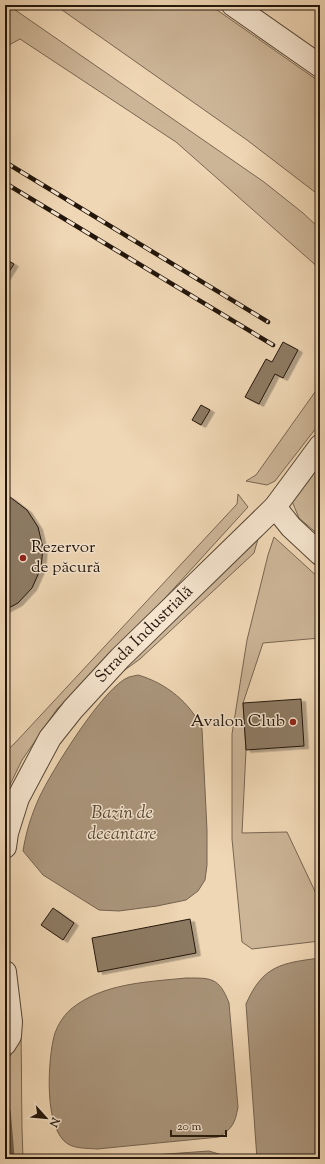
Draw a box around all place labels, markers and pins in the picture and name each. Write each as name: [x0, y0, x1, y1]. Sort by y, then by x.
place label: Rezervor de păcură: [31, 536, 101, 580]
marker: Rezervor de păcură: [18, 553, 28, 563]
place label: Avalon Club: [191, 710, 285, 734]
marker: Avalon Club: [288, 717, 298, 727]

